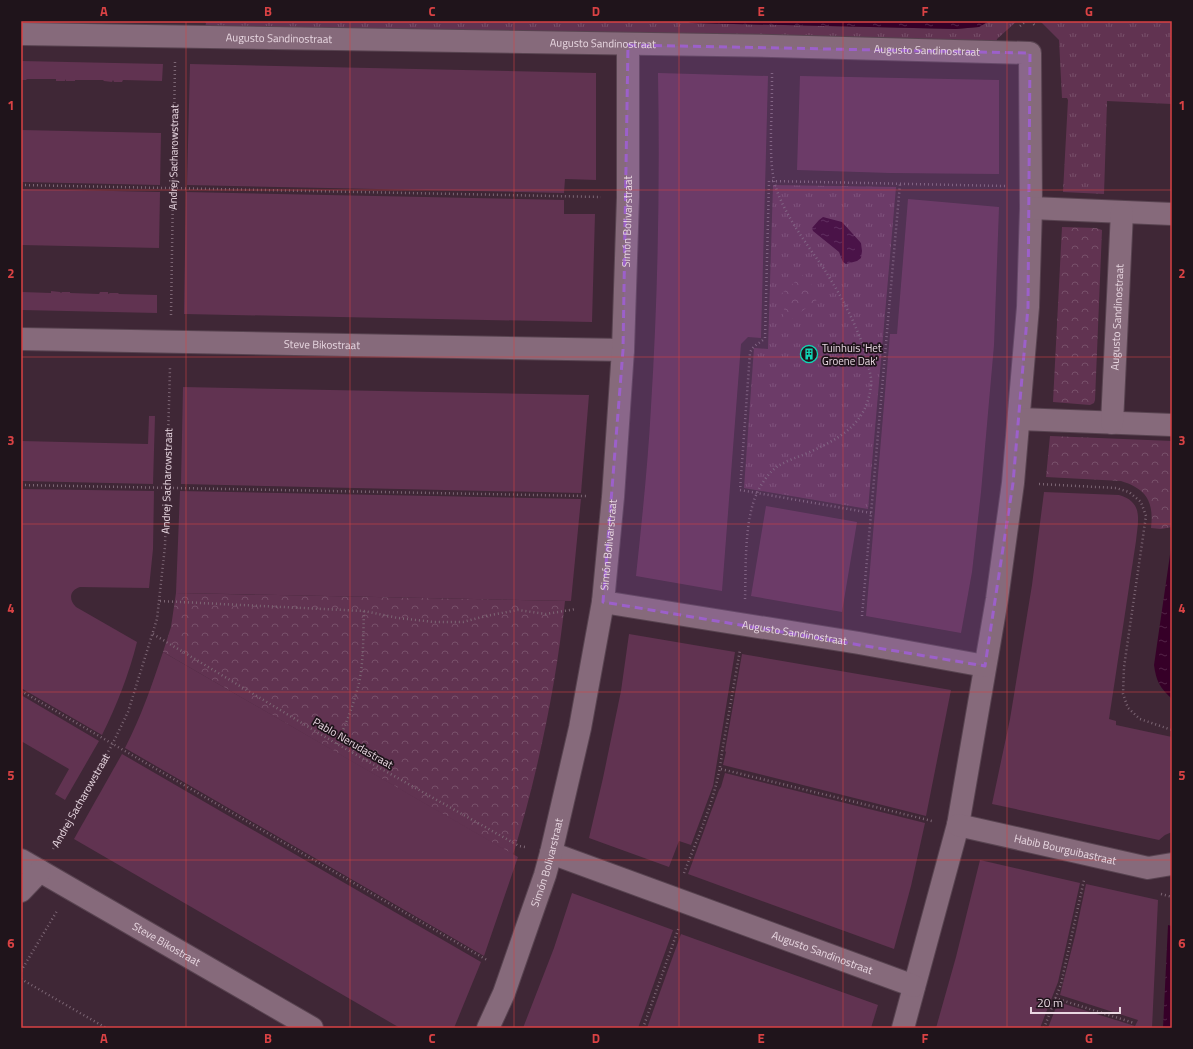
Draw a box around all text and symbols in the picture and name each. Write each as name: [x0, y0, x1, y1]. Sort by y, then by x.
text: A: [100, 1, 108, 21]
text: B: [264, 1, 272, 21]
text: C: [428, 1, 436, 21]
text: D: [592, 1, 600, 21]
text: E: [757, 1, 765, 21]
text: F: [922, 1, 929, 21]
text: G: [1085, 1, 1093, 21]
street label: Augusto Sandinostraat: [226, 29, 332, 47]
street label: Augusto Sandinostraat: [550, 34, 656, 52]
street label: Augusto Sandinostraat: [874, 41, 980, 60]
text: 1: [7, 95, 15, 115]
text: 1: [1178, 95, 1186, 115]
street label: Andrej Sacharowstraat: [165, 104, 182, 210]
street label: Simón Bolivarstraat: [618, 176, 636, 268]
text: 2: [7, 263, 15, 283]
text: 2: [1178, 263, 1186, 283]
street label: Augusto Sandinostraat: [1107, 264, 1128, 371]
street label: Steve Bikostraat: [284, 336, 360, 353]
place label: Tuinhuis 'Het Groene Dak': [822, 340, 882, 369]
building icon: Tuinhuis 'Het Groene Dak': [799, 344, 819, 364]
street label: Andrej Sacharowstraat: [157, 428, 176, 534]
text: 3: [7, 430, 15, 450]
text: 3: [1178, 430, 1186, 450]
street label: Simón Bolivarstraat: [596, 498, 621, 591]
text: 4: [7, 598, 15, 618]
text: 4: [1178, 598, 1186, 618]
street label: Augusto Sandinostraat: [741, 616, 848, 649]
street label: Pablo Nerudastraat: [310, 714, 396, 773]
street label: Andrej Sacharowstraat: [48, 750, 114, 850]
text: 5: [7, 765, 15, 785]
text: 5: [1178, 765, 1186, 785]
street label: Simón Bolivarstraat: [527, 816, 567, 909]
street label: Habib Bourguibastraat: [1013, 830, 1118, 869]
street label: Steve Bikostraat: [129, 918, 204, 970]
street label: Augusto Sandinostraat: [770, 927, 875, 978]
text: 6: [7, 933, 15, 953]
text: 6: [1178, 933, 1186, 953]
scale bar: [1031, 989, 1120, 1015]
text: 20 m: [1037, 993, 1063, 1012]
text: A: [100, 1028, 108, 1048]
text: B: [264, 1028, 272, 1048]
text: C: [428, 1028, 436, 1048]
text: D: [592, 1028, 600, 1048]
text: E: [757, 1028, 765, 1048]
text: F: [922, 1028, 929, 1048]
text: G: [1085, 1028, 1093, 1048]

